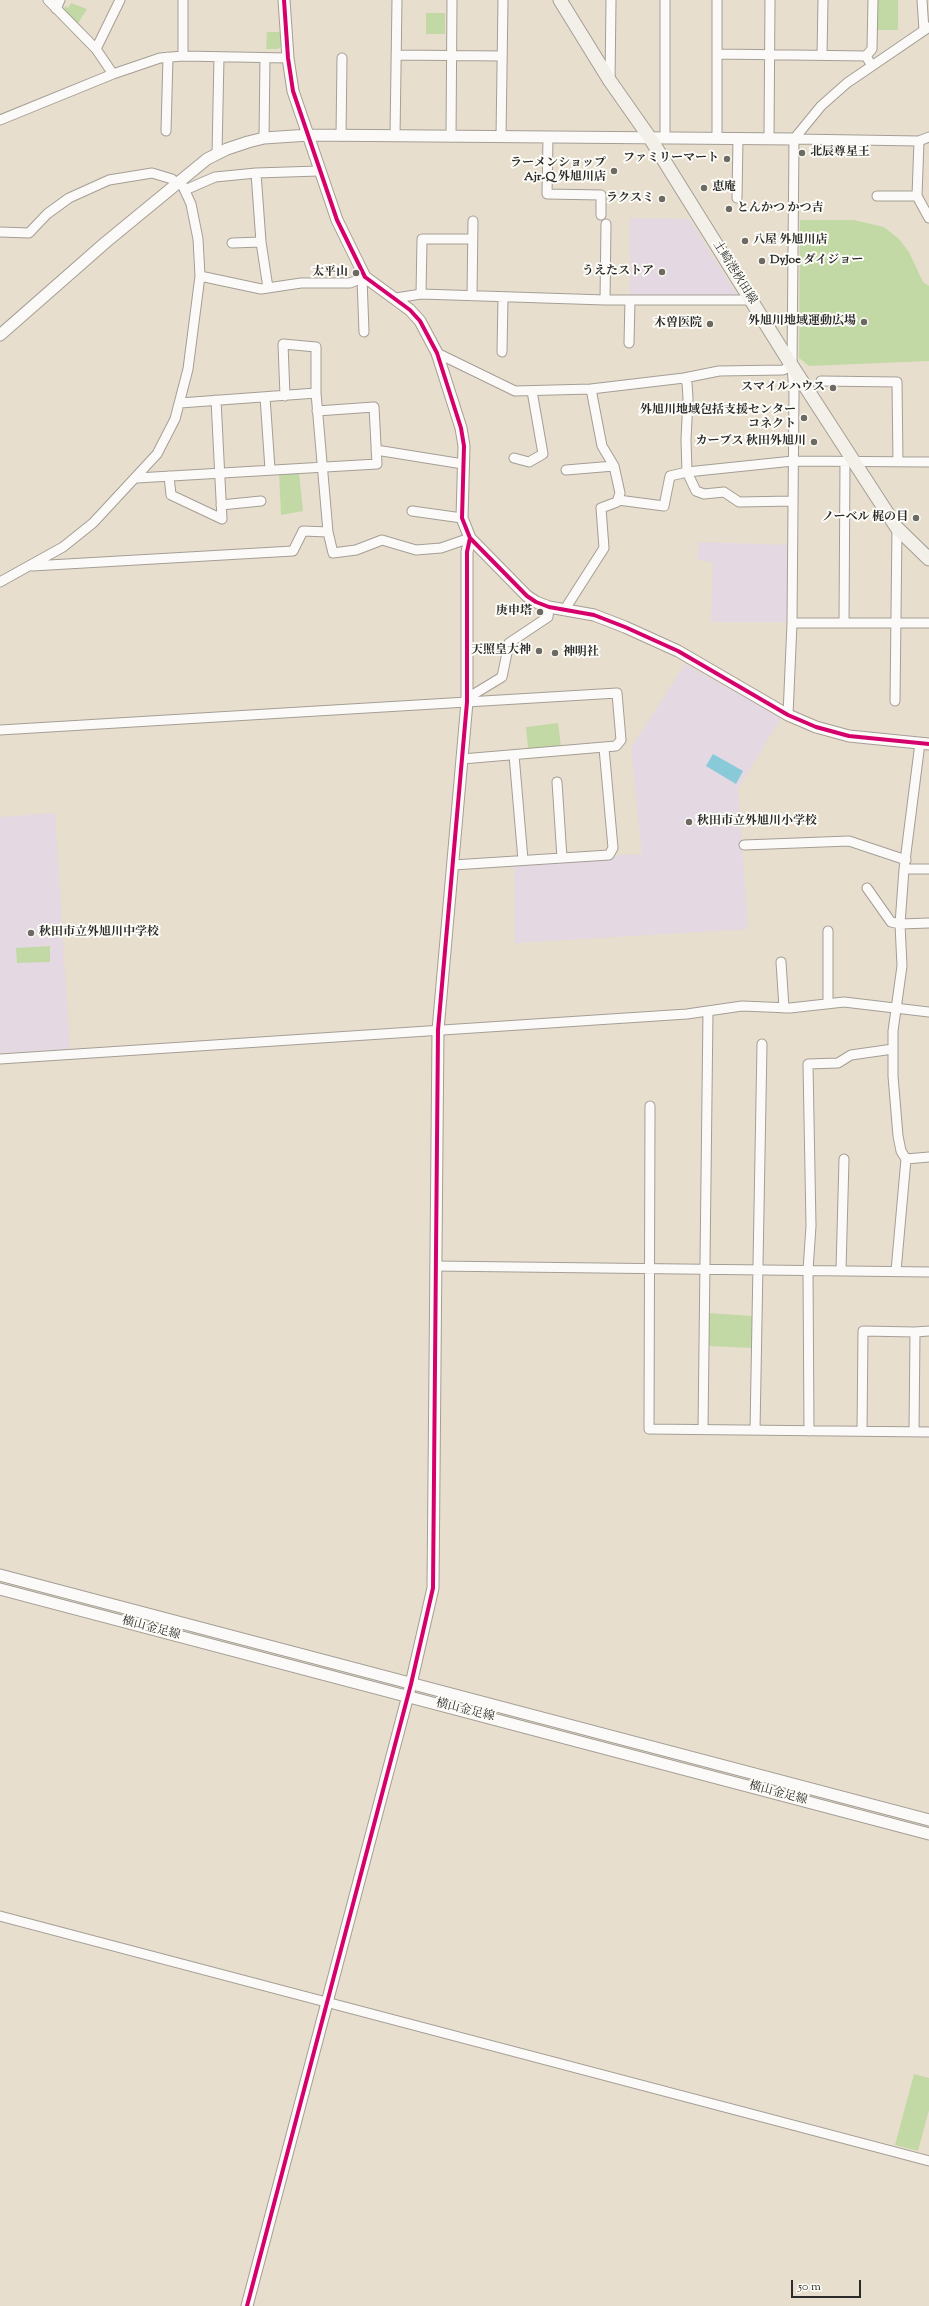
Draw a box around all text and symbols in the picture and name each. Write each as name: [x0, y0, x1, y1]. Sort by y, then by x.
place label: 北辰尊星王: [810, 146, 870, 160]
marker: 北辰尊星王: [797, 148, 807, 158]
place label: ファミリーマート: [623, 152, 719, 166]
marker: ファミリーマート: [722, 154, 732, 164]
place label: ラーメンショップ Ajr-Q 外旭川店: [510, 157, 606, 185]
marker: ラーメンショップ Ajr-Q 外旭川店: [609, 166, 619, 176]
place label: 恵庵: [712, 181, 736, 195]
marker: 恵庵: [699, 183, 709, 193]
place label: ラクスミ: [606, 192, 654, 206]
marker: ラクスミ: [657, 194, 667, 204]
place label: とんかつ かつ吉: [737, 202, 824, 216]
marker: とんかつ かつ吉: [724, 204, 734, 214]
place label: 八屋 外旭川店: [753, 234, 828, 248]
marker: 八屋 外旭川店: [740, 236, 750, 246]
street label: 土崎港秋田線: [709, 239, 759, 307]
place label: DyJoe ダイジョー: [770, 254, 863, 268]
marker: DyJoe ダイジョー: [757, 256, 767, 266]
place label: うえたストア: [582, 265, 654, 279]
place label: 太平山: [312, 266, 348, 280]
marker: うえたストア: [657, 267, 667, 277]
marker: 太平山: [351, 268, 361, 278]
place label: 外旭川地域運動広場: [748, 315, 856, 329]
place label: 木曽医院: [654, 317, 702, 331]
marker: 外旭川地域運動広場: [859, 317, 869, 327]
marker: 木曽医院: [705, 319, 715, 329]
place label: スマイルハウス: [741, 381, 825, 395]
marker: スマイルハウス: [828, 383, 838, 393]
place label: 外旭川地域包括支援センター コネクト: [640, 404, 796, 432]
marker: 外旭川地域包括支援センター コネクト: [799, 413, 809, 423]
place label: カーブス 秋田外旭川: [695, 435, 806, 449]
marker: カーブス 秋田外旭川: [809, 437, 819, 447]
place label: ノーベル 梶の目: [822, 511, 908, 525]
marker: ノーベル 梶の目: [911, 513, 921, 523]
place label: 庚申塔: [496, 605, 532, 619]
marker: 庚申塔: [535, 607, 545, 617]
place label: 天照皇大神: [471, 644, 531, 658]
marker: 天照皇大神: [534, 646, 544, 656]
place label: 神明社: [563, 646, 599, 660]
marker: 神明社: [550, 648, 560, 658]
place label: 秋田市立外旭川小学校: [697, 815, 817, 829]
marker: 秋田市立外旭川小学校: [684, 817, 694, 827]
place label: 秋田市立外旭川中学校: [39, 926, 159, 940]
marker: 秋田市立外旭川中学校: [26, 928, 36, 938]
street label: 横山金足線: [120, 1614, 182, 1644]
street label: 横山金足線: [434, 1697, 496, 1725]
street label: 横山金足線: [747, 1779, 809, 1809]
scale bar: [793, 2272, 863, 2298]
text: 50 m: [798, 2278, 821, 2296]

